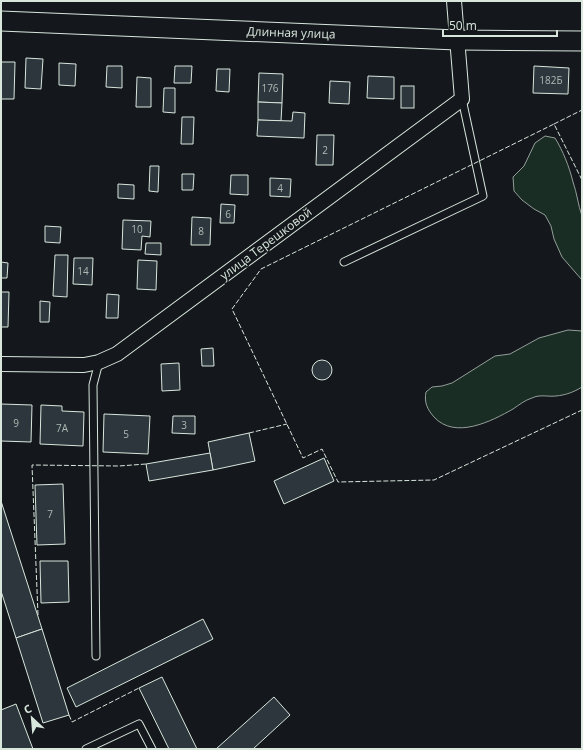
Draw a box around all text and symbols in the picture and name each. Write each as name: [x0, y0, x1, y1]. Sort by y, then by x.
scale bar: [443, 12, 557, 38]
text: 50 m: [449, 17, 477, 34]
street label: Длинная улица: [246, 22, 336, 43]
house number: 182Б: [539, 73, 563, 87]
house number: 176: [261, 81, 279, 95]
house number: 2: [322, 143, 328, 157]
house number: 4: [277, 181, 283, 195]
street label: улица Терешковой: [216, 203, 315, 284]
house number: 6: [225, 207, 231, 221]
house number: 10: [131, 222, 143, 236]
house number: 8: [198, 224, 204, 238]
house number: 14: [77, 264, 89, 278]
house number: 9: [13, 416, 19, 430]
house number: 3: [181, 418, 187, 432]
house number: 7А: [56, 421, 69, 435]
house number: 5: [123, 427, 129, 441]
house number: 7: [47, 507, 53, 521]
north arrow: [12, 698, 52, 738]
text: С: [21, 700, 34, 717]

